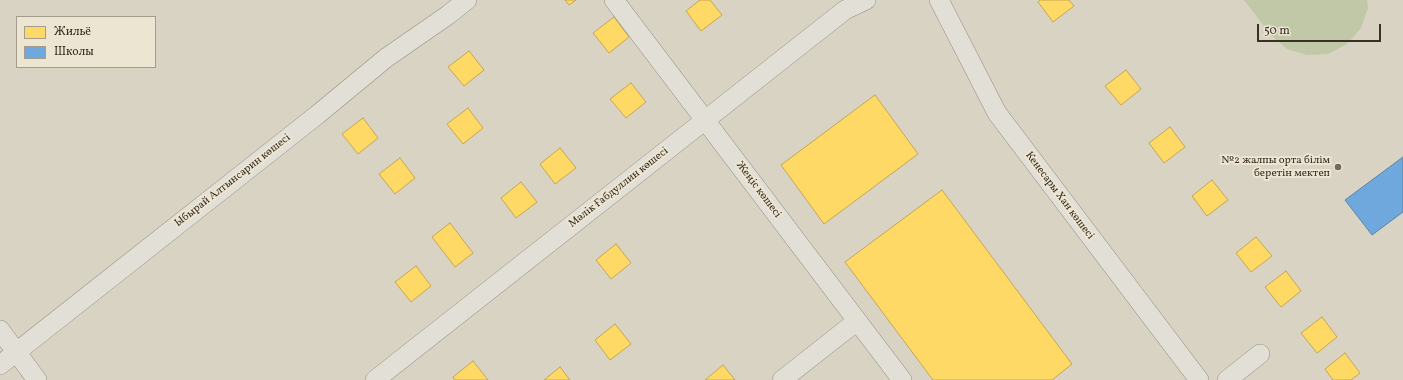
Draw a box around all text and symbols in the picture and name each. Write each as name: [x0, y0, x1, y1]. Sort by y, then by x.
legend: [16, 16, 156, 68]
scale bar: [1259, 16, 1383, 42]
text: 50 m: [1264, 23, 1290, 39]
text: Жильё: [54, 24, 91, 40]
text: Школы: [54, 44, 94, 60]
street label: Ыбырай Алтынсарин көшесі: [172, 132, 294, 230]
street label: Мәлік Ғабдуллин көшесі: [567, 145, 671, 231]
street label: Кенесары Хан көшесі: [1022, 150, 1096, 242]
place label: №2 жалпы орта білім беретін мектеп: [1221, 154, 1330, 180]
street label: Жеңіс көшесі: [733, 159, 783, 221]
marker: №2 жалпы орта білім беретін мектеп: [1333, 162, 1343, 172]

